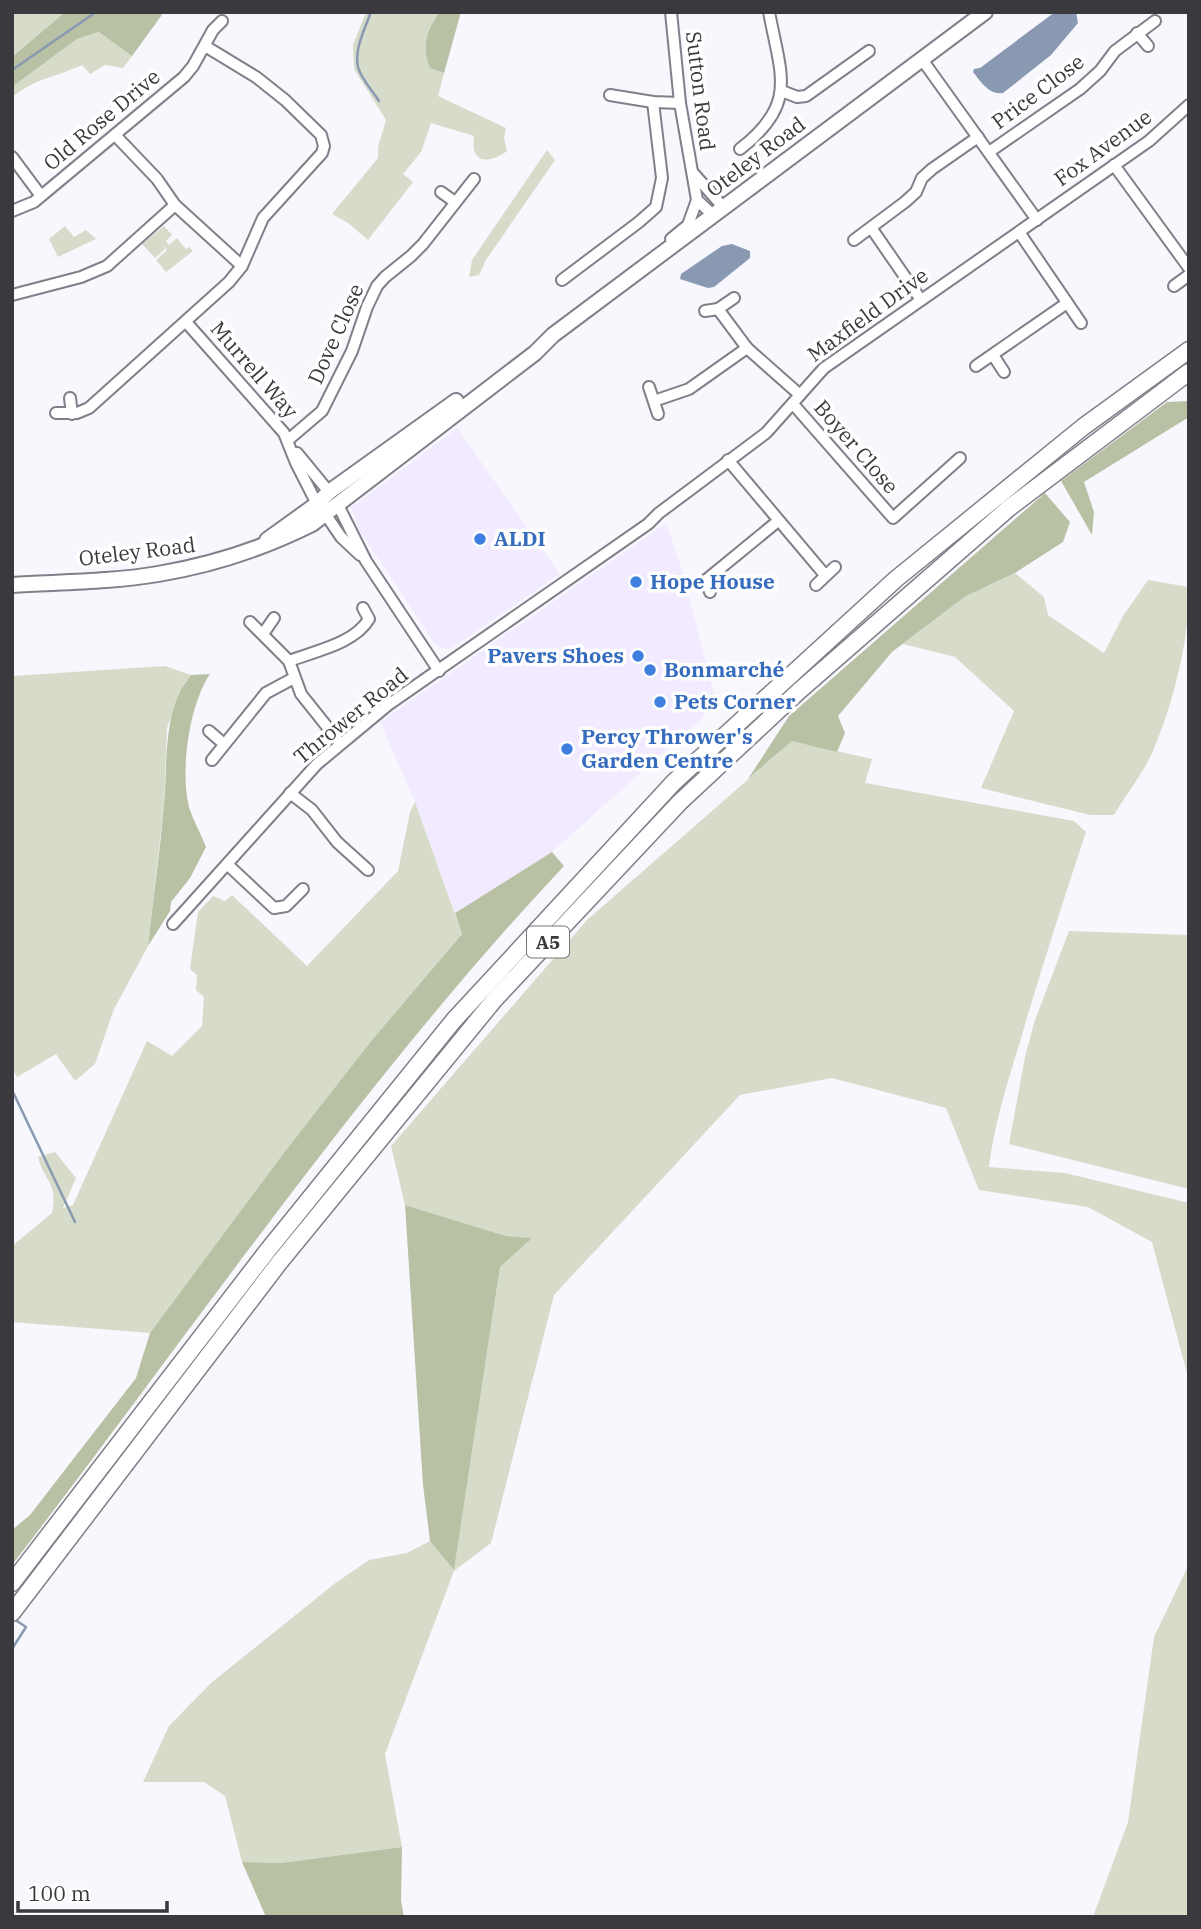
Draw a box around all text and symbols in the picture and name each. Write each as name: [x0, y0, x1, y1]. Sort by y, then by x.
street label: Sutton Road: [680, 30, 722, 152]
street label: Price Close: [985, 47, 1089, 135]
street label: Old Rose Drive: [37, 62, 166, 176]
street label: Fox Avenue: [1048, 102, 1157, 192]
street label: Oteley Road: [700, 110, 811, 203]
street label: Maxfield Drive: [801, 261, 934, 368]
street label: Dove Close: [301, 279, 370, 388]
street label: Murrell Way: [205, 315, 305, 424]
street label: Boyer Close: [808, 394, 905, 499]
place label: ALDI: [494, 524, 546, 552]
street label: Oteley Road: [77, 530, 197, 572]
marker: ALDI: [472, 531, 488, 547]
place label: Hope House: [650, 567, 775, 595]
marker: Hope House: [628, 574, 644, 590]
place label: Pavers Shoes: [487, 641, 624, 669]
marker: Pavers Shoes: [630, 648, 646, 664]
place label: Bonmarché: [664, 655, 785, 683]
street label: Thrower Road: [287, 660, 414, 770]
marker: Bonmarché: [642, 662, 658, 678]
place label: Pets Corner: [674, 687, 796, 715]
marker: Pets Corner: [652, 694, 668, 710]
place label: Percy Thrower's Garden Centre: [581, 722, 753, 774]
marker: Percy Thrower's Garden Centre: [559, 741, 575, 757]
road number: A5: [527, 926, 569, 958]
scale bar: [18, 1870, 166, 1914]
text: 100 m: [28, 1879, 91, 1907]

